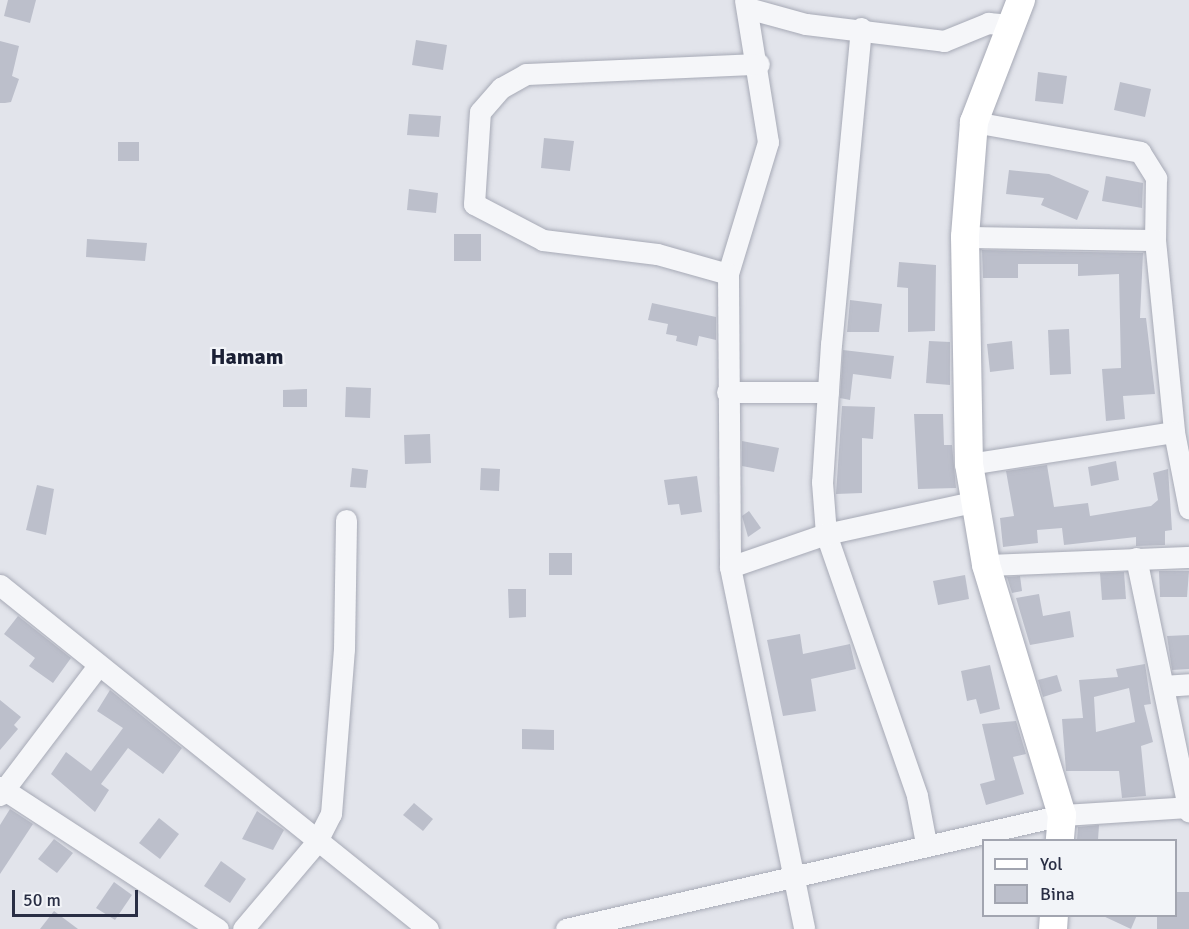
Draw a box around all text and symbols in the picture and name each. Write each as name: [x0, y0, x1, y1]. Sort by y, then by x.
district label: Hamam: [210, 344, 284, 370]
legend: [982, 839, 1177, 917]
text: Yol: [1040, 853, 1063, 875]
scale bar: [15, 878, 141, 916]
text: Bina: [1040, 883, 1075, 905]
text: 50 m: [23, 889, 61, 911]

